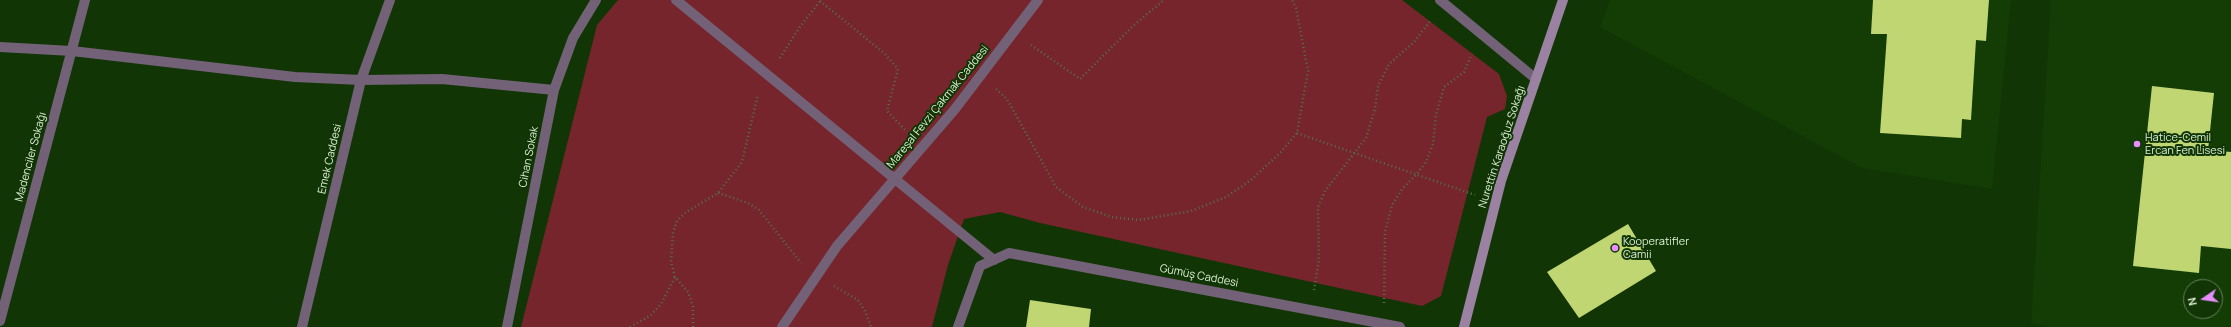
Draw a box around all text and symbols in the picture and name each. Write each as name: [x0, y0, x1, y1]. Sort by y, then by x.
street label: Mareşal Fevzi Çakmak Caddesi: [884, 43, 992, 171]
street label: Nurettin Karaoğuz Sokağı: [1476, 84, 1528, 210]
street label: Madenciler Sokağı: [13, 111, 49, 203]
street label: Emek Caddesi: [316, 123, 344, 195]
street label: Cihan Sokak: [517, 125, 541, 189]
place label: Hatice-Cemil Ercan Fen Lisesi: [2145, 131, 2225, 157]
marker: Hatice-Cemil Ercan Fen Lisesi: [2132, 139, 2142, 149]
place label: Kooperatifler Camii: [1623, 235, 1689, 261]
marker: Kooperatifler Camii: [1610, 243, 1620, 253]
street label: Gümüş Caddesi: [1159, 262, 1239, 290]
north arrow: [2183, 279, 2223, 319]
text: N: [2184, 296, 2200, 307]

